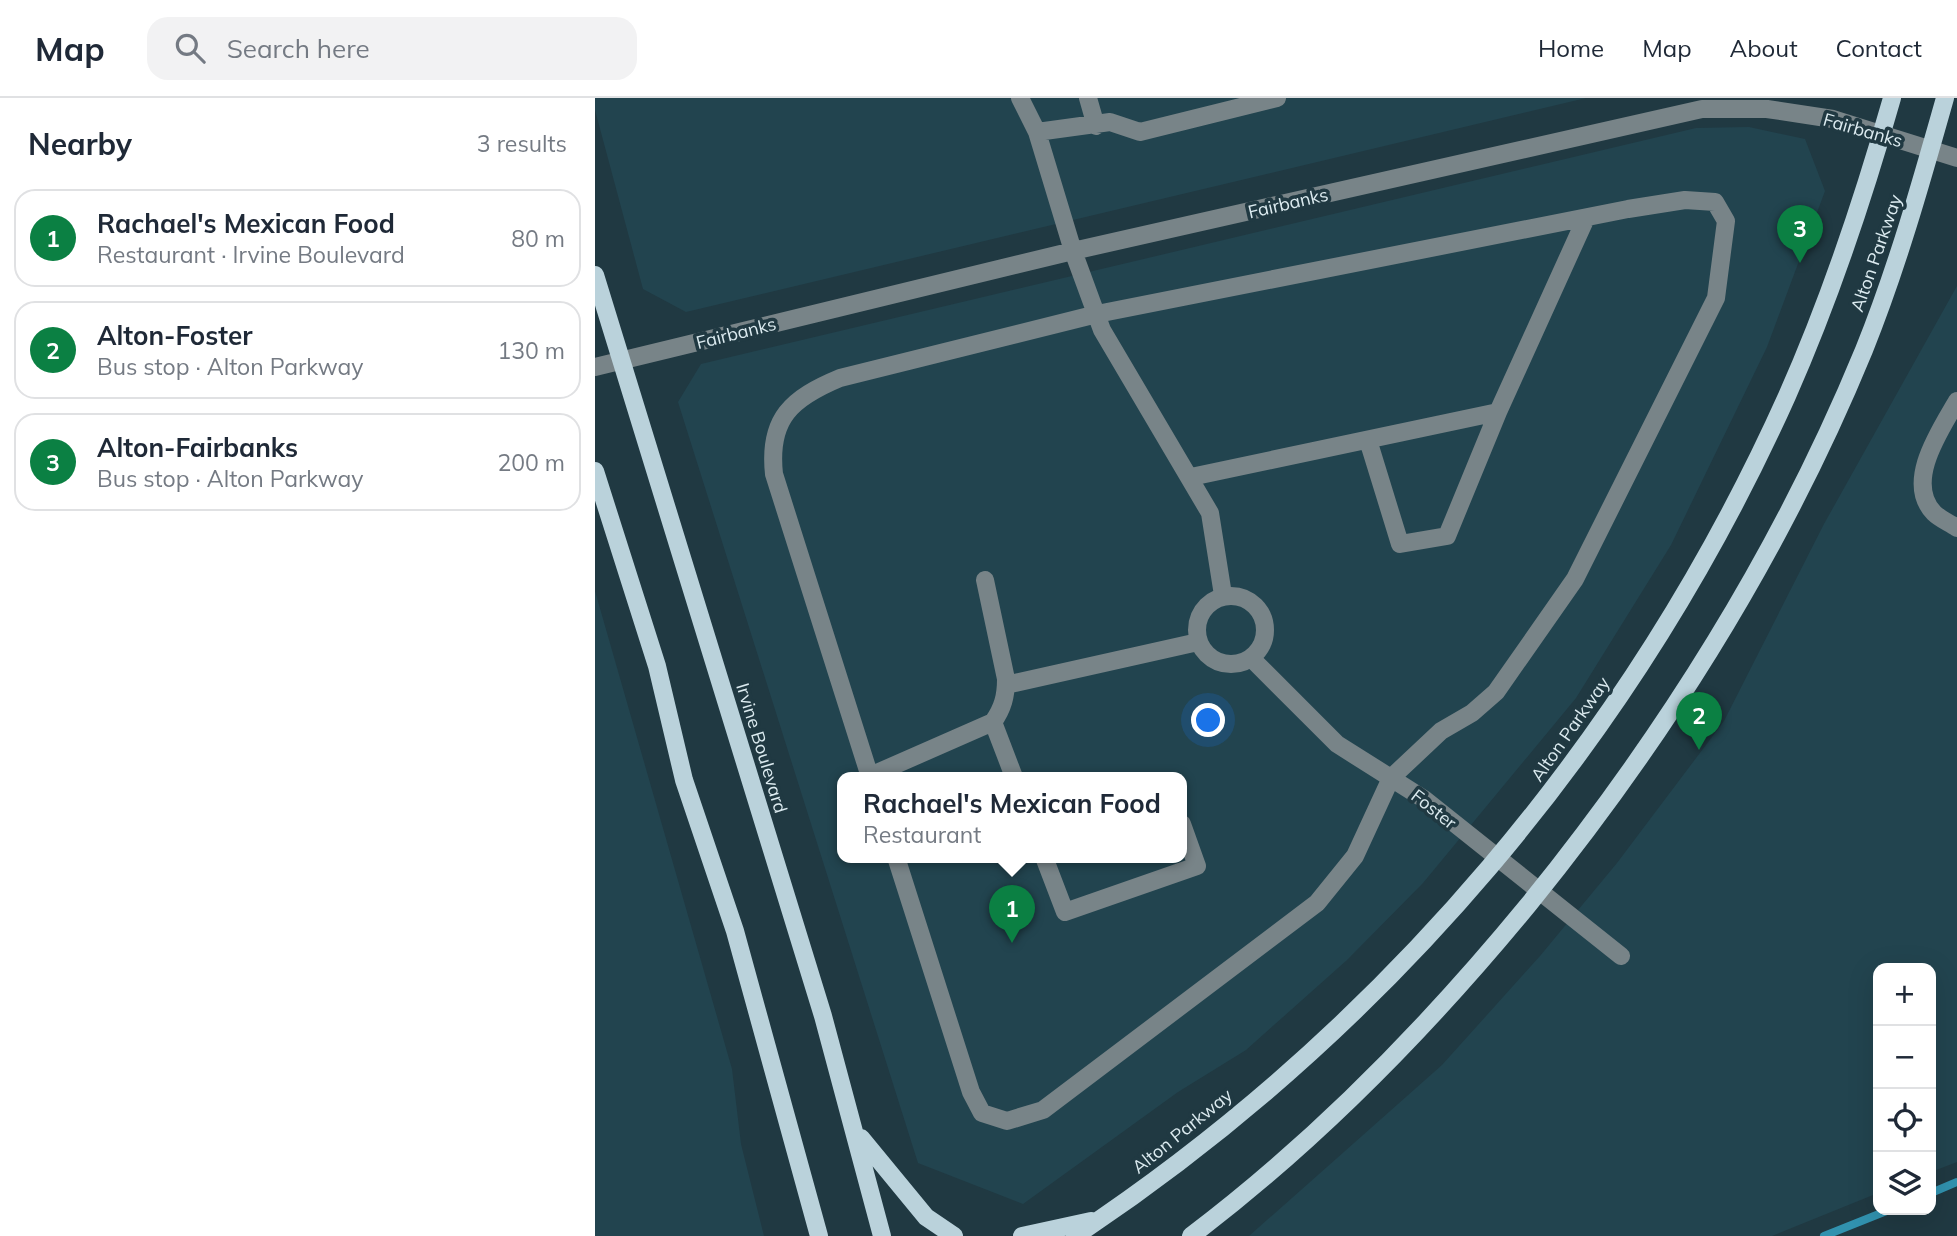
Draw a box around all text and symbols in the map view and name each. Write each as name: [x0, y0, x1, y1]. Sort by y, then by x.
search box: [147, 17, 637, 80]
text: Map: [35, 28, 105, 69]
icon: search: [171, 29, 209, 67]
text: Search here: [227, 32, 370, 65]
text: Home: [1538, 33, 1604, 63]
text: Map: [1642, 33, 1692, 63]
text: About: [1730, 33, 1798, 63]
text: Contact: [1836, 33, 1922, 63]
street label: Fairbanks: [1821, 108, 1905, 152]
text: Nearby: [28, 125, 132, 163]
text: 3 results: [477, 129, 567, 158]
street label: Fairbanks: [1246, 183, 1330, 223]
street label: Alton Parkway: [1845, 191, 1907, 315]
pin: 3: [1777, 205, 1823, 263]
text: Rachael's Mexican Food: [97, 207, 395, 240]
text: 1: [46, 224, 60, 253]
text: 80 m: [511, 224, 565, 253]
text: Restaurant · Irvine Boulevard: [97, 240, 405, 269]
street label: Fairbanks: [694, 312, 778, 354]
text: Alton-Foster: [97, 319, 252, 352]
text: 2: [46, 336, 60, 365]
text: 130 m: [497, 336, 565, 365]
text: Bus stop · Alton Parkway: [97, 352, 363, 381]
text: Alton-Fairbanks: [97, 431, 298, 464]
text: 3: [46, 448, 60, 477]
text: 200 m: [497, 448, 565, 477]
text: Bus stop · Alton Parkway: [97, 464, 363, 493]
street label: Alton Parkway: [1525, 672, 1615, 786]
street label: Irvine Boulevard: [731, 680, 793, 816]
pin: 2: [1676, 692, 1722, 750]
your location: [1191, 703, 1225, 737]
popup: [837, 772, 1187, 863]
street label: Foster: [1407, 784, 1462, 834]
text: Rachael's Mexican Food: [863, 787, 1161, 820]
text: Restaurant: [863, 820, 981, 849]
pin: 1: [989, 885, 1035, 943]
map controls: [1873, 963, 1936, 1215]
button: +: [1873, 963, 1936, 1026]
button: −: [1873, 1026, 1936, 1089]
street label: Alton Parkway: [1127, 1083, 1237, 1179]
button: locate: [1873, 1089, 1936, 1152]
button: layers: [1873, 1152, 1936, 1215]

